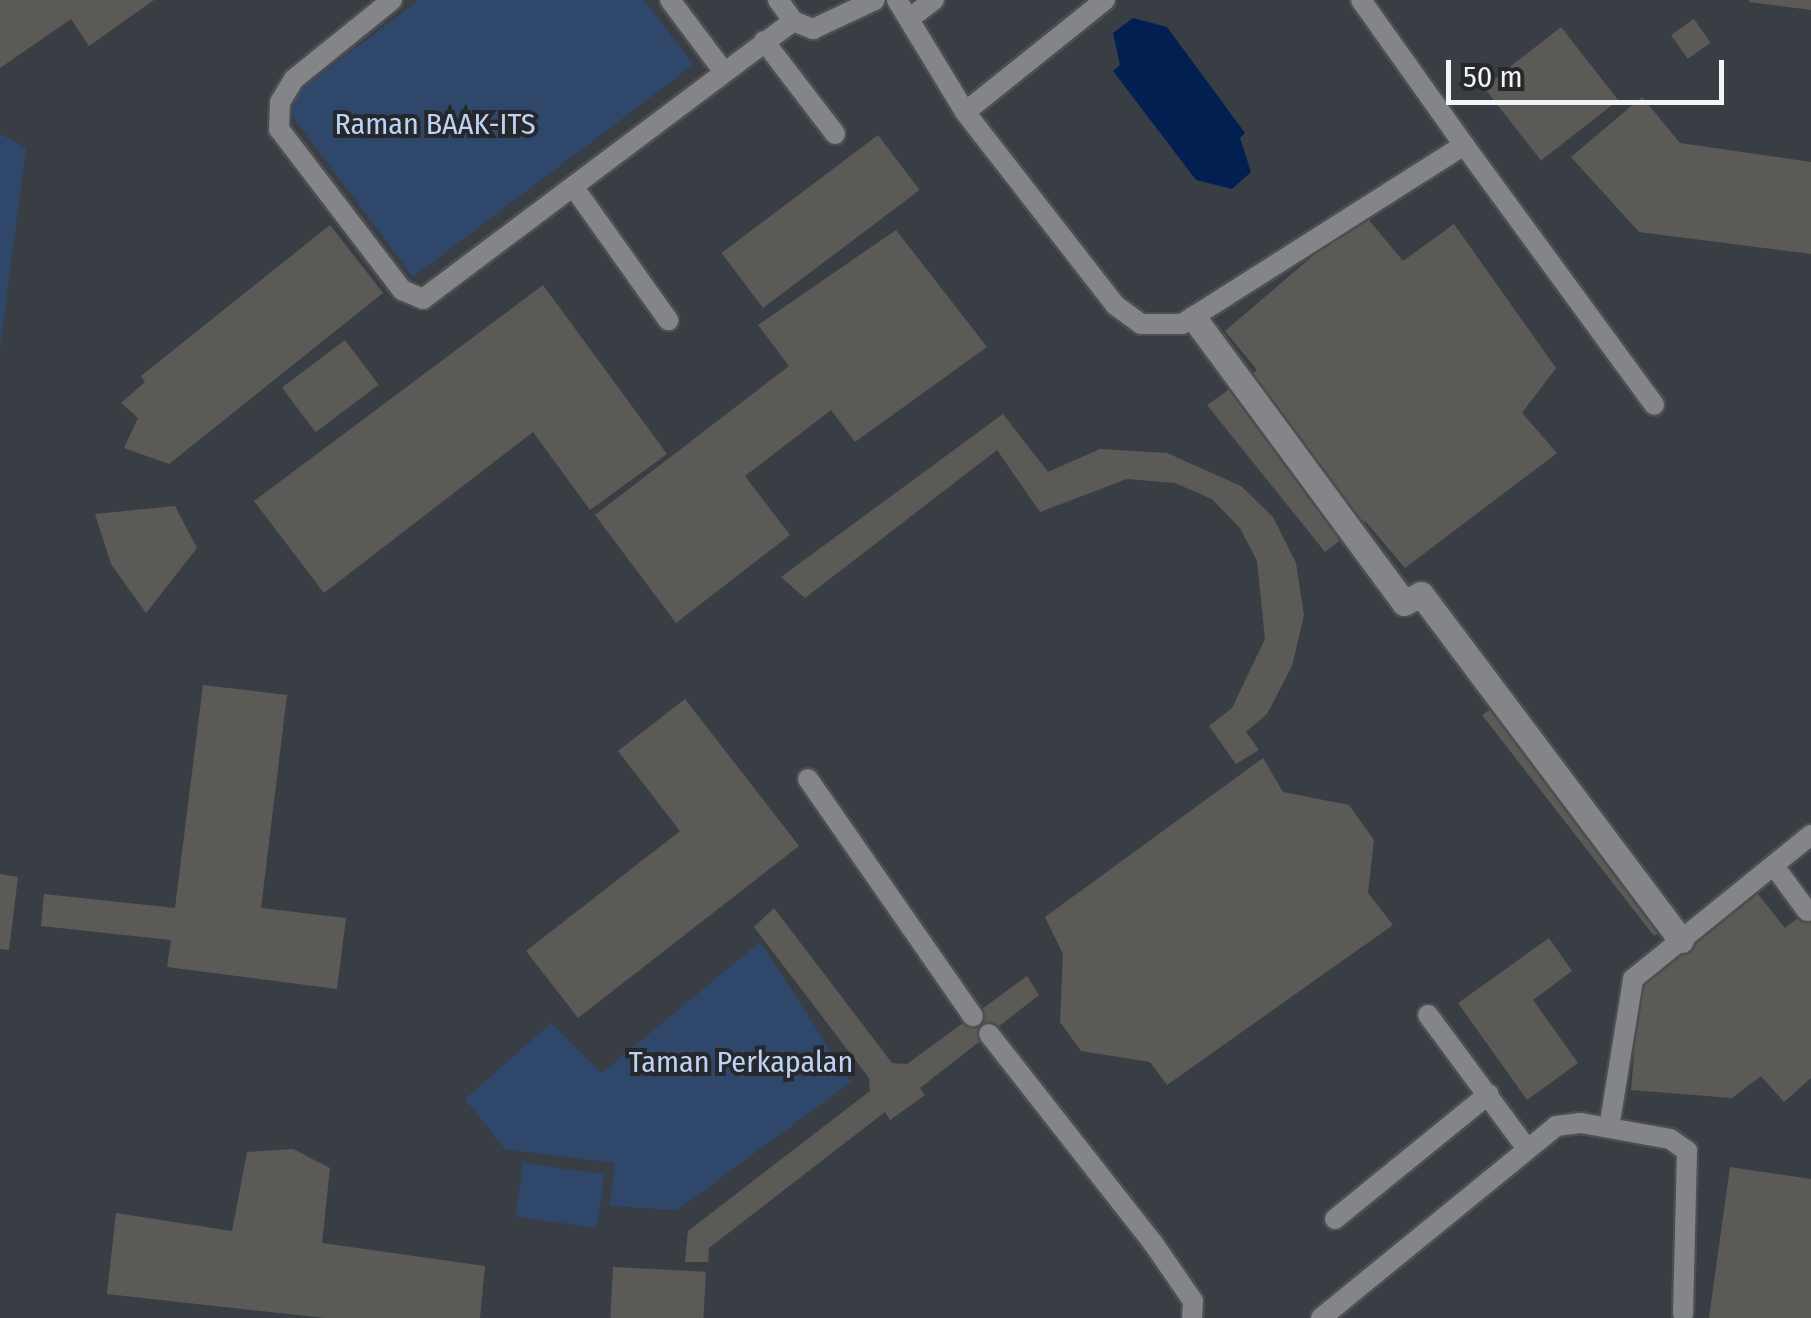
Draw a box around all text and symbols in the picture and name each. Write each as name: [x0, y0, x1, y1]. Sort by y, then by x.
scale bar: [1451, 40, 1728, 102]
text: 50 m: [1463, 59, 1523, 95]
park label: Raman BAAK-ITS: [334, 106, 536, 142]
park label: Taman Perkapalan: [629, 1044, 853, 1080]

